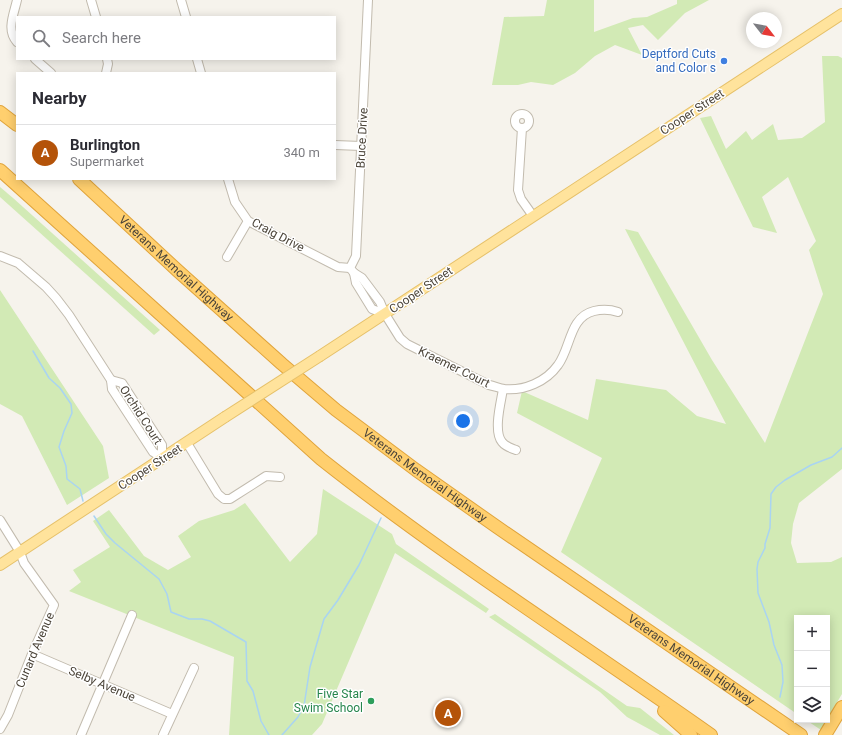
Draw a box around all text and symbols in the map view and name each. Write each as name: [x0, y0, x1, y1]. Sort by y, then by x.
north arrow: [746, 12, 782, 48]
search box: [16, 16, 336, 60]
icon: search: [30, 27, 52, 49]
text: Search here: [62, 29, 141, 47]
place label: Deptford Cuts and Color s: [642, 47, 716, 75]
marker: Deptford Cuts and Color s: [719, 56, 729, 66]
street label: Cooper Street: [657, 86, 727, 138]
text: Nearby: [32, 88, 87, 108]
street label: Bruce Drive: [353, 107, 371, 169]
text: Burlington: [70, 136, 140, 154]
text: A: [41, 145, 49, 160]
text: 340 m: [283, 145, 320, 160]
text: Supermarket: [70, 154, 144, 169]
street label: Veterans Memorial Highway: [116, 213, 236, 324]
street label: Craig Drive: [249, 215, 307, 255]
street label: Cooper Street: [387, 264, 455, 316]
street label: Kraemer Court: [416, 344, 492, 390]
street label: Orchid Court: [117, 383, 165, 447]
your location: [453, 411, 473, 431]
street label: Veterans Memorial Highway: [360, 426, 490, 525]
street label: Cooper Street: [115, 441, 185, 493]
street label: Cunard Avenue: [13, 610, 57, 690]
street label: Veterans Memorial Highway: [625, 612, 757, 708]
map controls: [794, 615, 830, 723]
button: +: [794, 615, 830, 651]
button: −: [794, 651, 830, 687]
street label: Selby Avenue: [67, 664, 137, 704]
place label: Five Star Swim School: [294, 687, 363, 715]
button: layers: [794, 687, 830, 723]
marker: Five Star Swim School: [366, 696, 376, 706]
pin: A: [435, 698, 461, 728]

